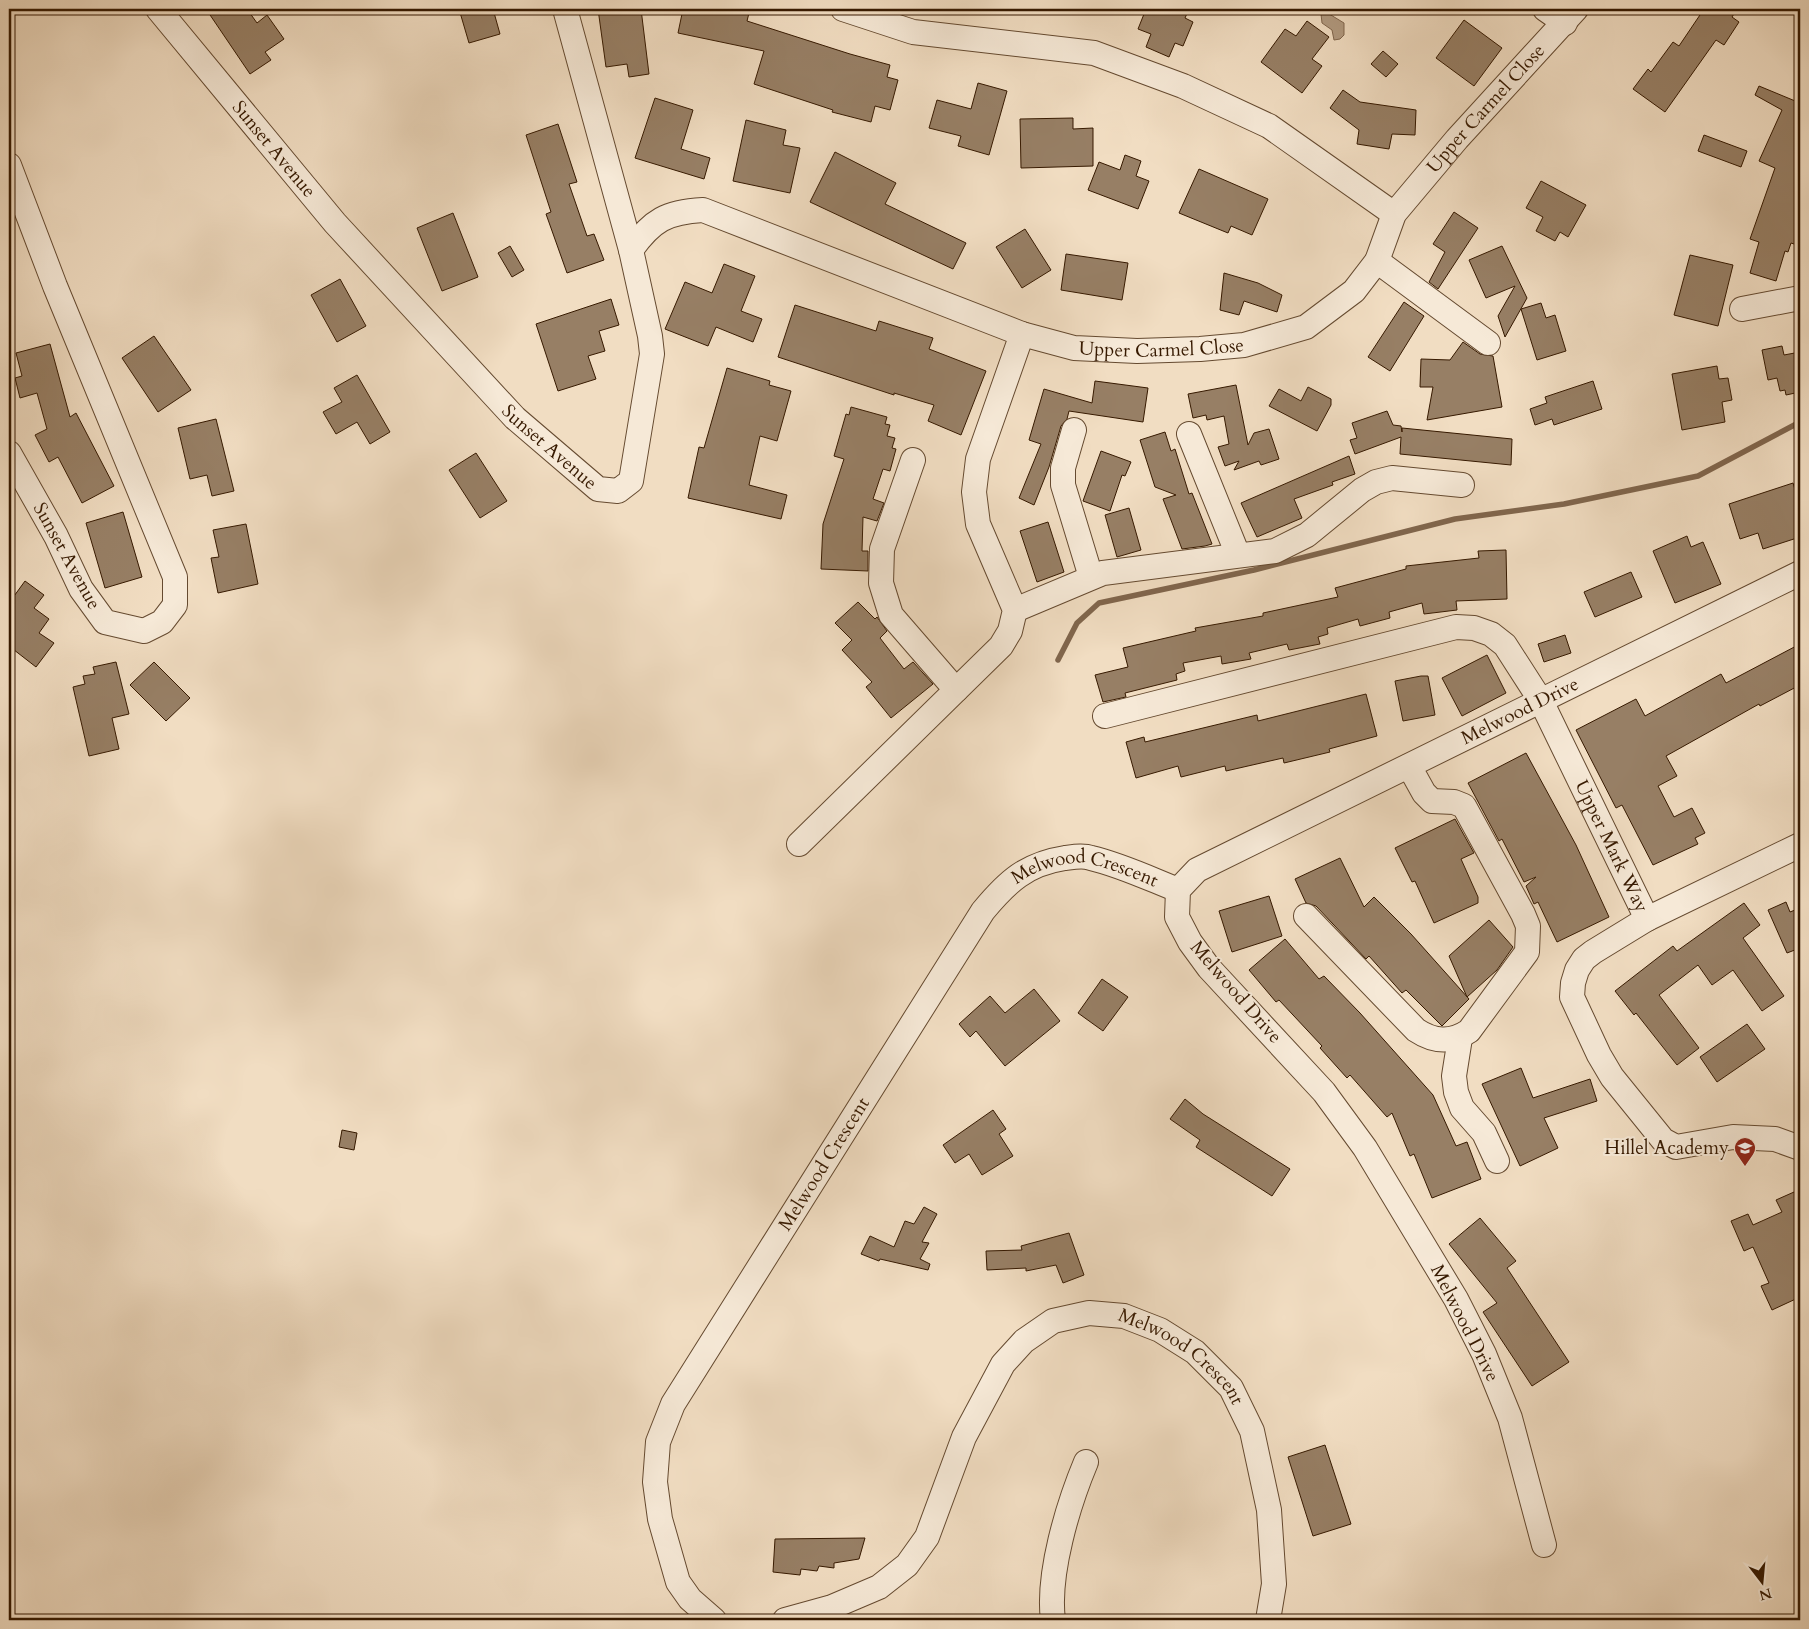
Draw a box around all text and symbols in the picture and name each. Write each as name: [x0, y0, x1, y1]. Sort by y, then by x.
street label: Upper Carmel Close: [1421, 38, 1551, 179]
street label: Sunset Avenue: [226, 95, 322, 203]
street label: Upper Carmel Close: [1078, 332, 1245, 364]
street label: Sunset Avenue: [496, 399, 603, 496]
street label: Sunset Avenue: [27, 498, 107, 614]
street label: Melwood Drive: [1457, 671, 1583, 751]
street label: Upper Mark Way: [1568, 776, 1655, 917]
text: Melwood Crescent: [1006, 843, 1162, 893]
street label: Melwood Crescent: [1010, 874, 1162, 896]
street label: Melwood Drive: [1184, 935, 1288, 1049]
street label: Melwood Crescent: [772, 1092, 876, 1236]
place label: Hillel Academy: [1604, 1135, 1729, 1161]
school or university icon: Hillel Academy: [1733, 1136, 1757, 1167]
street label: Melwood Drive: [1424, 1260, 1506, 1386]
street label: Melwood Crescent: [1114, 1302, 1250, 1409]
north arrow: [1736, 1556, 1786, 1606]
text: N: [1757, 1583, 1774, 1605]

